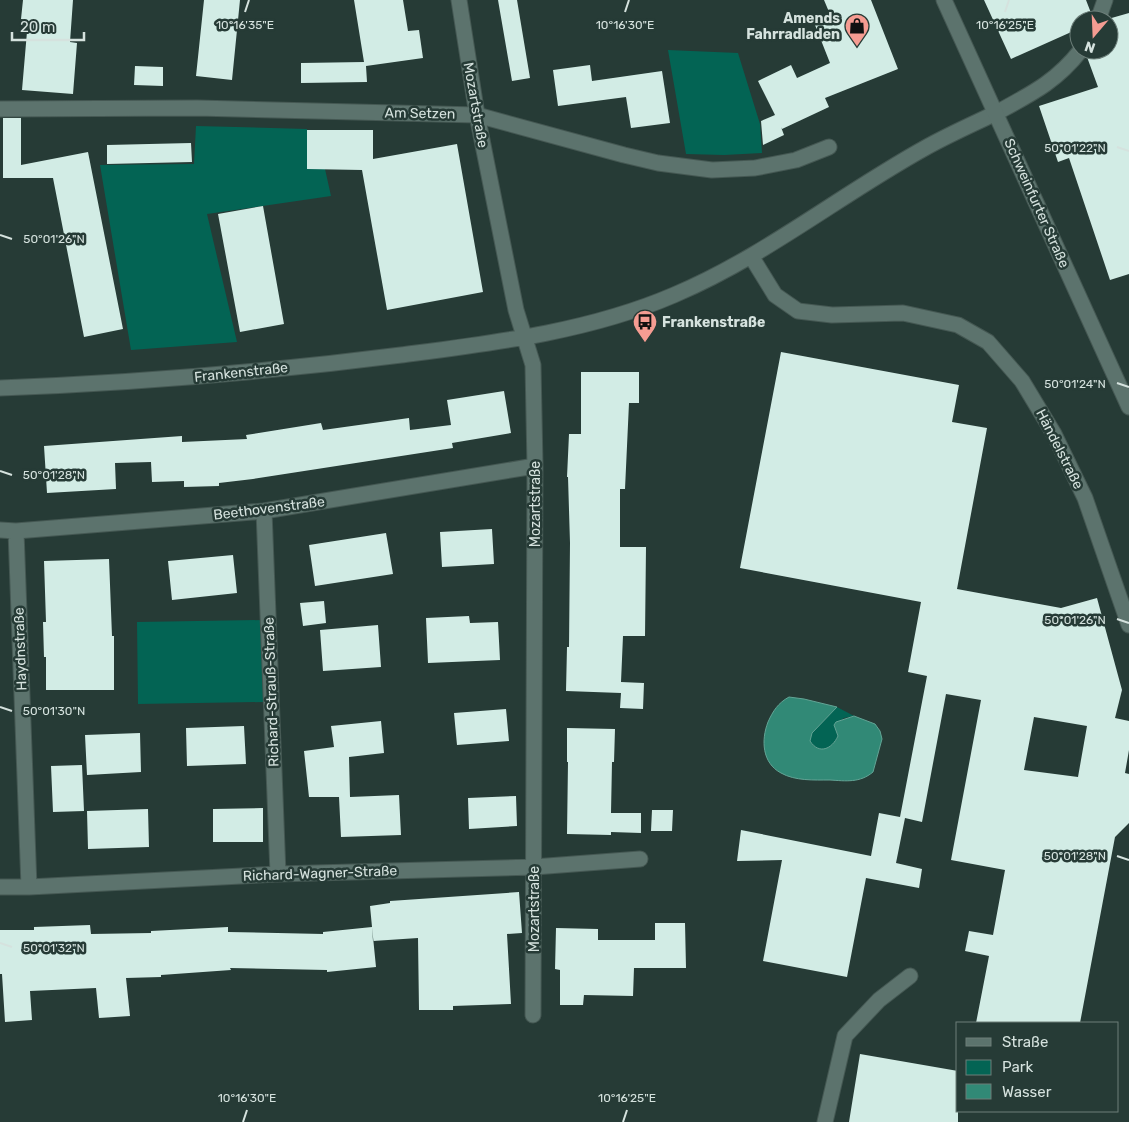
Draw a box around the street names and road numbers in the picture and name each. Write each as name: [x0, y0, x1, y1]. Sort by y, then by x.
street label: Mozartstraße: [460, 61, 491, 149]
street label: Am Setzen: [385, 104, 455, 123]
street label: Schweinfurter Straße: [1000, 136, 1073, 271]
street label: Frankenstraße: [193, 359, 289, 386]
street label: Händelstraße: [1032, 406, 1087, 492]
street label: Mozartstraße: [527, 461, 544, 547]
street label: Beethovenstraße: [212, 493, 326, 524]
street label: Haydnstraße: [11, 607, 30, 691]
street label: Richard-Strauß-Straße: [260, 617, 283, 767]
street label: Richard-Wagner-Straße: [243, 862, 398, 885]
street label: Mozartstraße: [526, 866, 543, 952]

